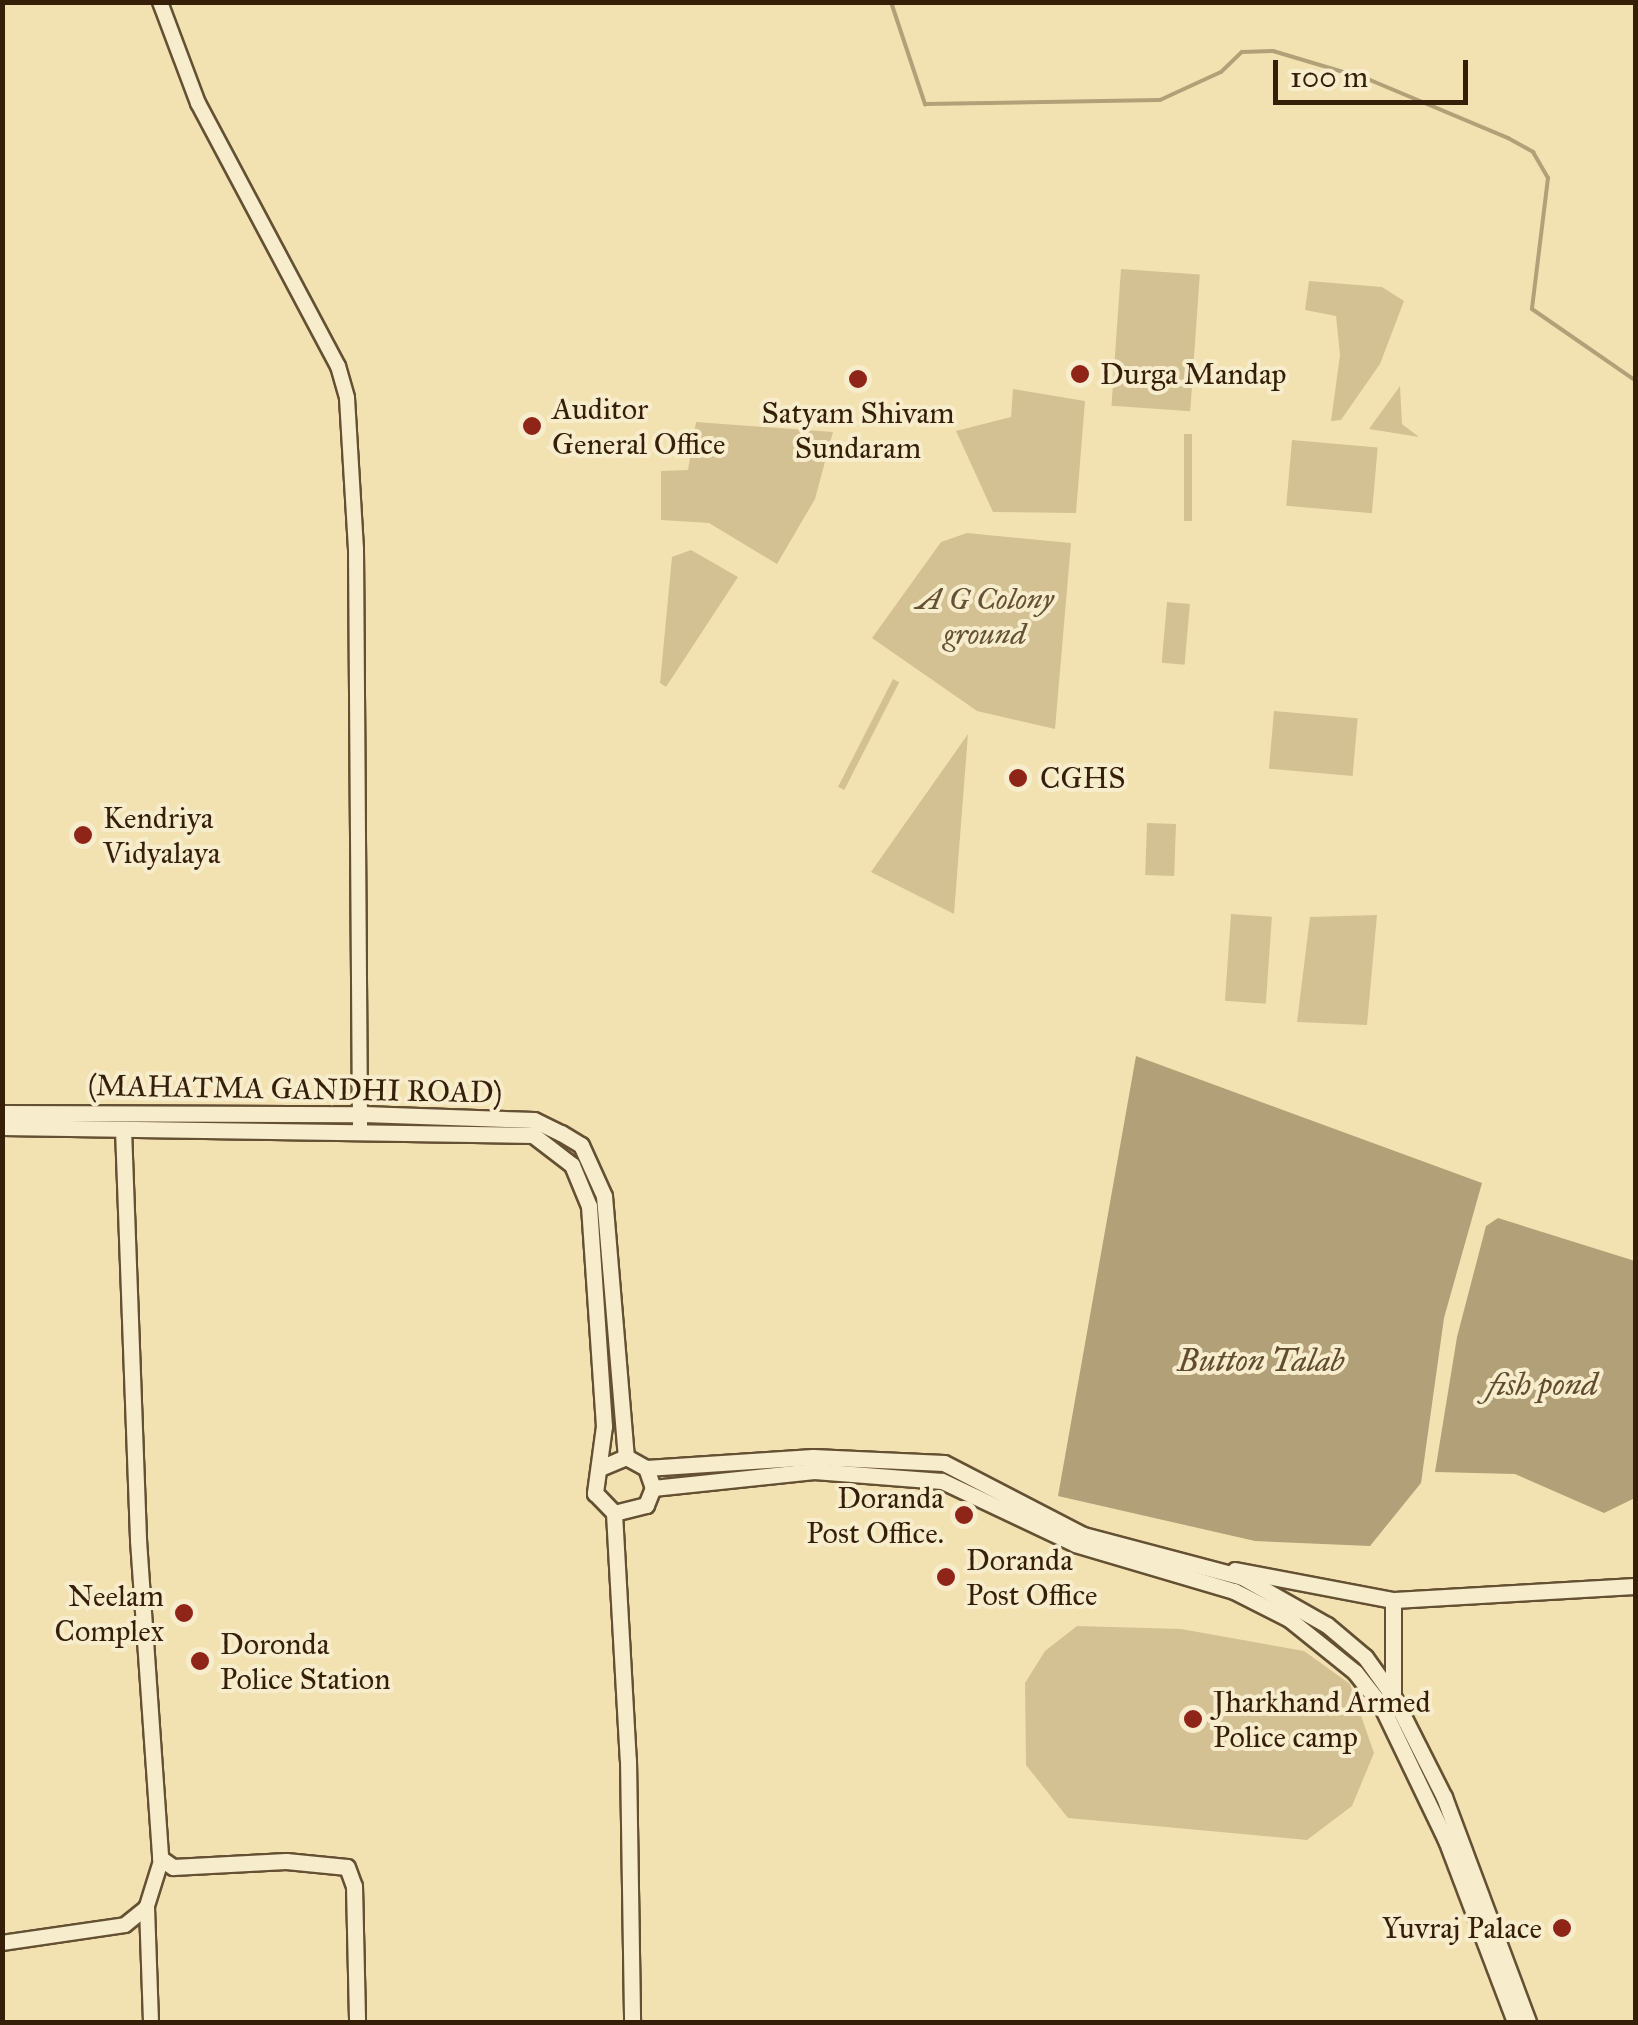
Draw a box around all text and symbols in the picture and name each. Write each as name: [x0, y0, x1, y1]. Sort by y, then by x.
scale bar: [1278, 40, 1473, 102]
text: 100 m: [1290, 59, 1368, 95]
place label: Durga Mandap: [1100, 356, 1287, 392]
marker: Durga Mandap: [1069, 363, 1091, 385]
marker: Satyam Shivam Sundaram: [847, 368, 869, 390]
place label: Auditor General Office: [552, 391, 725, 462]
place label: Satyam Shivam Sundaram: [762, 395, 954, 466]
marker: Auditor General Office: [521, 415, 543, 437]
park label: A G Colony ground: [916, 581, 1054, 652]
place label: CGHS: [1040, 760, 1126, 796]
marker: CGHS: [1005, 765, 1031, 791]
place label: Kendriya Vidyalaya: [103, 800, 220, 870]
marker: Kendriya Vidyalaya: [72, 824, 94, 846]
street label: (MAHATMA GANDHI ROAD): [88, 1067, 502, 1111]
water label: Button Talab: [1178, 1342, 1344, 1380]
water label: fish pond: [1488, 1366, 1598, 1404]
place label: Doranda Post Office.: [806, 1480, 944, 1550]
marker: Doranda Post Office.: [953, 1504, 975, 1526]
place label: Doranda Post Office: [966, 1542, 1098, 1612]
marker: Doranda Post Office: [935, 1566, 957, 1588]
place label: Neelam Complex: [54, 1578, 164, 1648]
marker: Neelam Complex: [173, 1602, 195, 1624]
place label: Doronda Police Station: [220, 1626, 390, 1696]
marker: Doronda Police Station: [189, 1650, 211, 1672]
place label: Jharkhand Armed Police camp: [1213, 1684, 1431, 1754]
marker: Jharkhand Armed Police camp: [1182, 1708, 1204, 1730]
place label: Yuvraj Palace: [1382, 1910, 1542, 1946]
marker: Yuvraj Palace: [1551, 1917, 1573, 1939]

